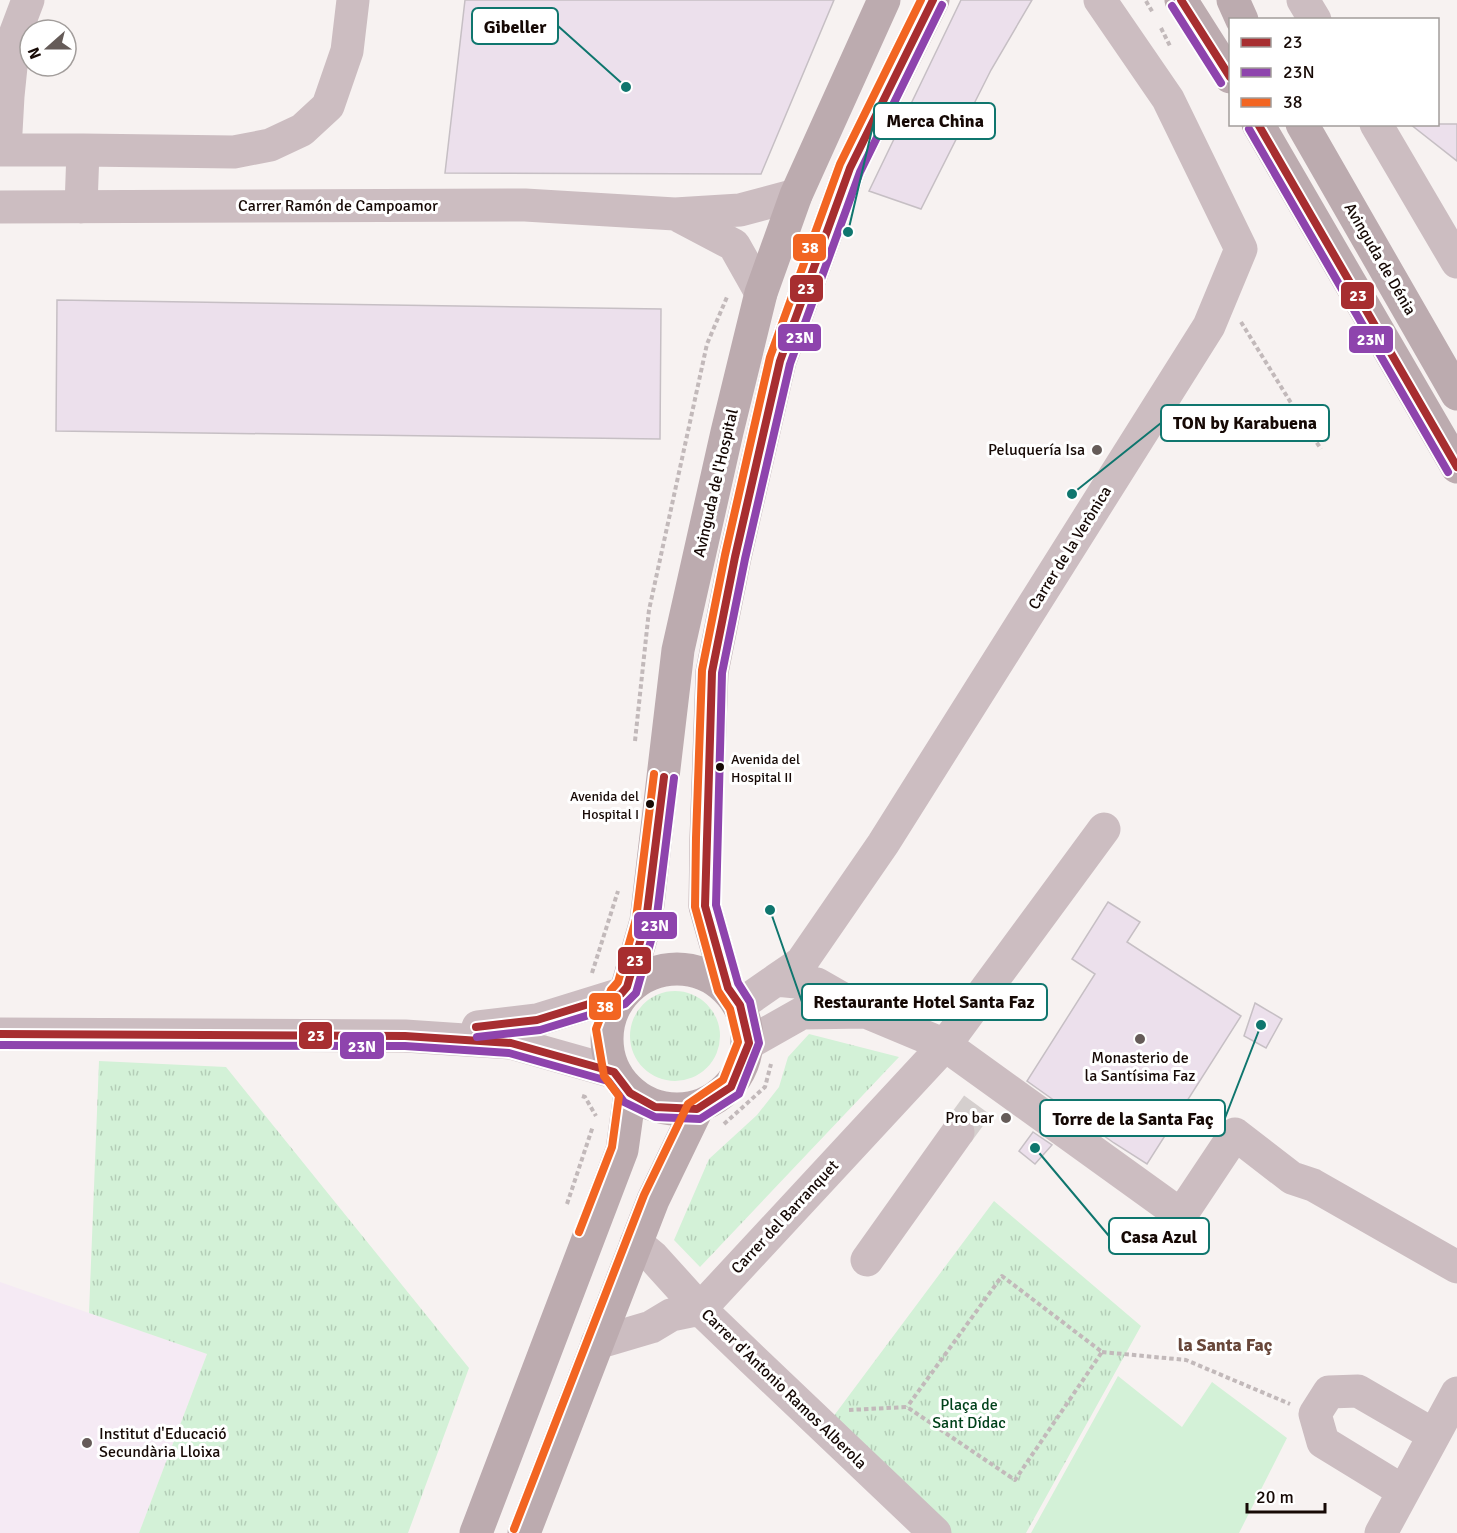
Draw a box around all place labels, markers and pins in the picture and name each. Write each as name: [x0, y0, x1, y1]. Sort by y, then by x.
callout: Gibeller: [472, 8, 558, 44]
callout: Merca China: [874, 103, 995, 139]
callout: TON by Karabuena: [1161, 405, 1329, 441]
place label: Peluquería Isa: [988, 440, 1085, 460]
marker: Peluquería Isa: [1090, 443, 1104, 457]
place label: Avenida del Hospital II: [731, 751, 800, 786]
marker: Avenida del Hospital II: [714, 761, 726, 773]
place label: Avenida del Hospital I: [570, 788, 639, 823]
marker: Avenida del Hospital I: [644, 798, 656, 810]
callout: Restaurante Hotel Santa Faz: [802, 984, 1047, 1020]
marker: Monasterio de la Santísima Faz: [1133, 1032, 1147, 1046]
place label: Monasterio de la Santísima Faz: [1085, 1048, 1195, 1086]
callout: Torre de la Santa Faç: [1040, 1100, 1225, 1136]
place label: Pro bar: [945, 1108, 994, 1128]
marker: Pro bar: [999, 1111, 1013, 1125]
callout: Casa Azul: [1109, 1218, 1209, 1254]
place label: Institut d'Educació Secundària Lloixa: [99, 1424, 227, 1462]
marker: Institut d'Educació Secundària Lloixa: [80, 1436, 94, 1450]

